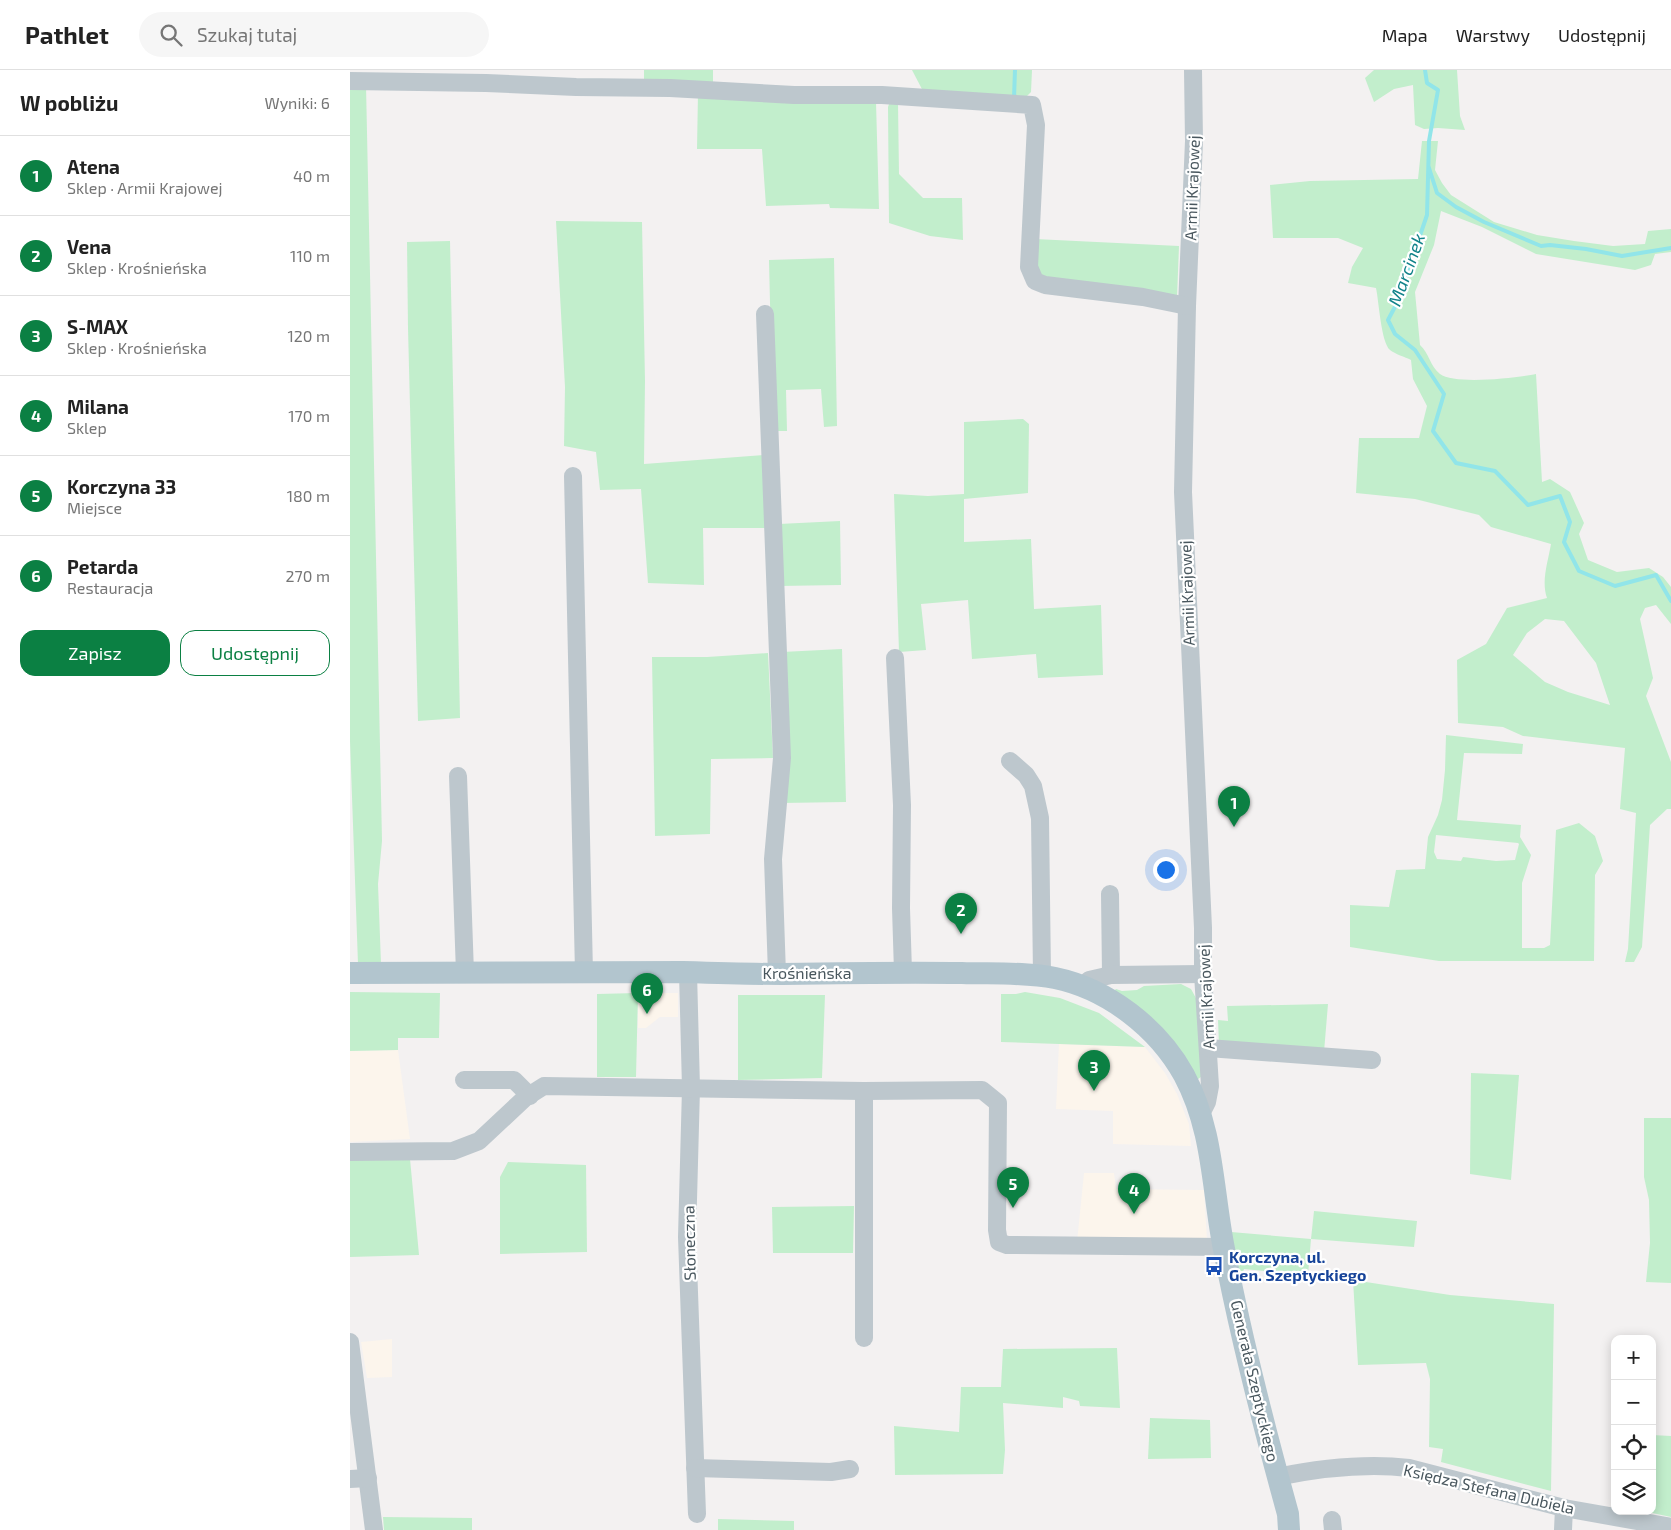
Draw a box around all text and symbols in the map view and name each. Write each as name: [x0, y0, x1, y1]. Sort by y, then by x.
search box: [139, 12, 489, 57]
text: Pathlet: [25, 20, 109, 49]
icon: search: [157, 21, 185, 49]
text: Szukaj tutaj: [197, 23, 297, 46]
text: Mapa: [1382, 24, 1428, 46]
text: Warstwy: [1456, 24, 1530, 46]
text: Udostępnij: [1558, 24, 1646, 46]
text: W pobliżu: [20, 90, 119, 115]
text: Wyniki: 6: [264, 93, 330, 112]
street label: Armii Krajowej: [1180, 135, 1204, 241]
text: Atena: [67, 155, 120, 178]
text: 1: [33, 166, 39, 185]
text: 40 m: [293, 166, 330, 185]
text: Sklep · Armii Krajowej: [67, 178, 223, 197]
water label: Marcinek: [1383, 230, 1429, 309]
text: Vena: [67, 235, 111, 258]
text: 2: [31, 246, 41, 265]
text: 110 m: [290, 246, 330, 265]
text: Sklep · Krośnieńska: [67, 258, 207, 277]
text: S-MAX: [67, 315, 128, 338]
text: 3: [31, 326, 41, 345]
text: 120 m: [287, 326, 330, 345]
text: Sklep · Krośnieńska: [67, 338, 207, 357]
text: Milana: [67, 395, 129, 418]
text: 4: [31, 406, 41, 425]
text: 170 m: [288, 406, 330, 425]
text: Sklep: [67, 418, 107, 437]
text: Korczyna 33: [67, 475, 176, 498]
text: 5: [32, 486, 40, 505]
text: 180 m: [287, 486, 330, 505]
text: Miejsce: [67, 498, 122, 517]
street label: Armii Krajowej: [1175, 540, 1199, 646]
text: Petarda: [67, 555, 138, 578]
text: 6: [31, 566, 41, 585]
text: 270 m: [286, 566, 330, 585]
text: Restauracja: [67, 578, 153, 597]
button: Zapisz: [20, 630, 170, 676]
button: Udostępnij: [180, 630, 330, 676]
pin: 1: [1218, 786, 1250, 827]
your location: [1153, 857, 1179, 883]
pin: 2: [945, 893, 977, 934]
street label: Armii Krajowej: [1193, 944, 1219, 1050]
street label: Krośnieńska: [762, 963, 852, 982]
pin: 6: [631, 973, 663, 1014]
pin: 3: [1078, 1050, 1110, 1091]
pin: 5: [997, 1167, 1029, 1208]
pin: 4: [1118, 1173, 1150, 1214]
street label: Słoneczna: [678, 1205, 699, 1281]
place label: Korczyna, ul. Gen. Szeptyckiego: [1229, 1247, 1366, 1285]
bus stop icon: Korczyna, ul. Gen. Szeptyckiego: [1203, 1255, 1225, 1277]
street label: Generała Szeptyckiego: [1228, 1298, 1283, 1464]
map controls: [1611, 1335, 1656, 1515]
button: +: [1611, 1335, 1656, 1380]
button: −: [1611, 1380, 1656, 1425]
button: locate: [1611, 1425, 1656, 1470]
street label: Księdza Stefana Dubiela: [1402, 1460, 1576, 1517]
button: layers: [1611, 1470, 1656, 1515]

